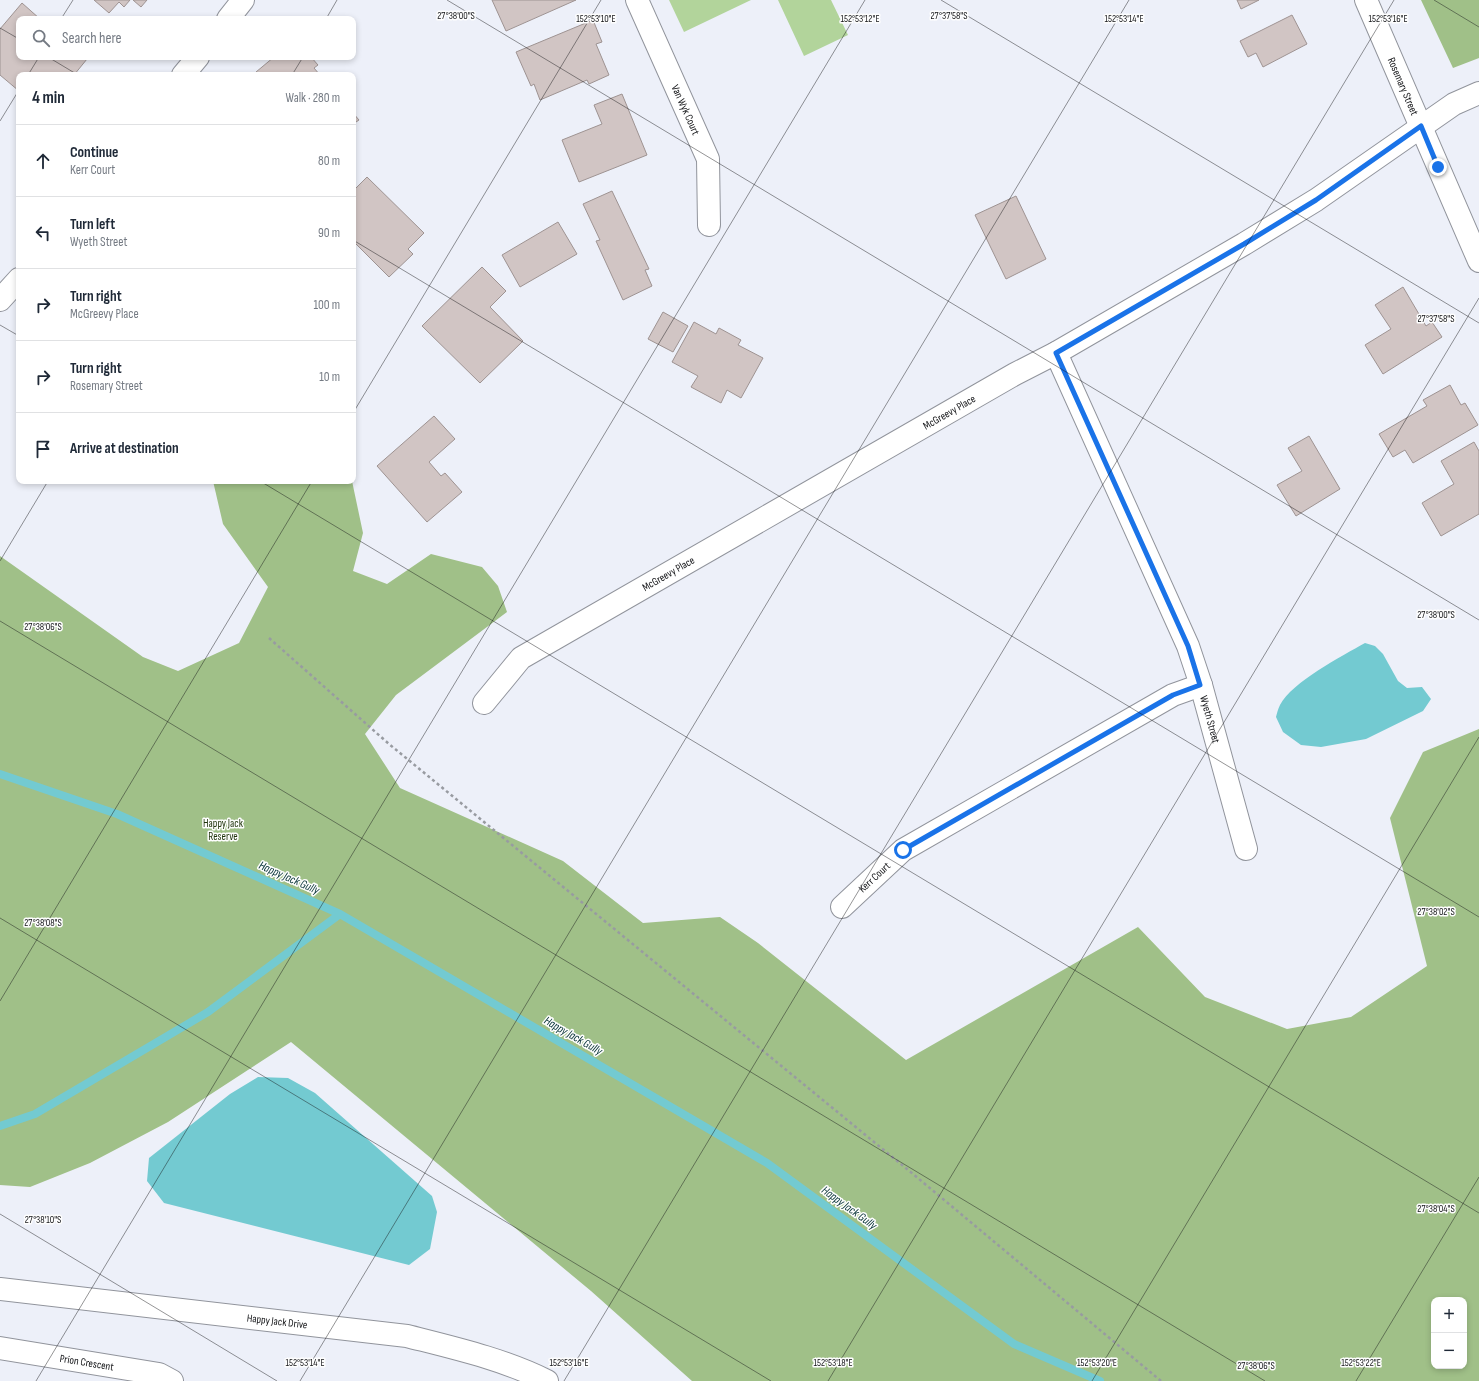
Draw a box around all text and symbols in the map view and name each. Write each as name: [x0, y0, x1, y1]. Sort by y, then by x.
text: 27°38'00"S: [437, 10, 475, 22]
text: 27°37'58"S: [930, 10, 968, 22]
text: 152°53'10"E: [576, 13, 616, 25]
text: 152°53'12"E: [840, 13, 880, 25]
text: 152°53'14"E: [1104, 13, 1144, 25]
text: 152°53'16"E: [1368, 13, 1408, 25]
search box: [16, 16, 356, 60]
icon: search: [30, 27, 52, 49]
text: Search here: [62, 29, 122, 48]
street label: Rosemary Street: [1385, 55, 1422, 118]
street label: Van Wyk Court: [669, 82, 703, 137]
text: 4 min: [32, 88, 65, 108]
text: Walk · 280 m: [286, 90, 340, 106]
text: Continue: [70, 143, 119, 162]
icon: ahead: [32, 150, 54, 172]
text: 80 m: [318, 153, 340, 169]
route end: [1429, 158, 1447, 176]
text: Kerr Court: [70, 162, 115, 178]
text: Turn left: [70, 215, 115, 234]
icon: left: [32, 222, 54, 244]
text: 90 m: [318, 225, 340, 241]
text: Wyeth Street: [70, 234, 128, 250]
text: Turn right: [70, 287, 122, 306]
icon: right: [32, 294, 54, 316]
text: 100 m: [313, 297, 340, 313]
text: McGreevy Place: [70, 306, 139, 322]
text: 27°37'58"S: [1417, 313, 1455, 325]
text: Turn right: [70, 359, 122, 378]
icon: right: [32, 366, 54, 388]
text: 10 m: [319, 369, 340, 385]
text: Rosemary Street: [70, 378, 143, 394]
street label: McGreevy Place: [921, 392, 978, 432]
icon: arrive: [32, 438, 54, 460]
text: Arrive at destination: [70, 439, 179, 458]
street label: McGreevy Place: [640, 553, 697, 594]
text: 27°38'00"S: [1417, 609, 1455, 621]
text: 27°38'06"S: [24, 621, 62, 633]
street label: Wyeth Street: [1198, 694, 1223, 745]
park label: Happy Jack Reserve: [203, 817, 244, 843]
route start: [894, 841, 912, 859]
water label: Happy Jack Gully: [256, 858, 322, 898]
street label: Kerr Court: [856, 859, 893, 895]
text: 27°38'02"S: [1417, 906, 1455, 918]
text: 27°38'08"S: [24, 917, 62, 929]
water label: Happy Jack Gully: [541, 1013, 605, 1059]
water label: Happy Jack Gully: [818, 1183, 880, 1233]
text: 27°38'04"S: [1417, 1203, 1455, 1215]
text: 27°38'10"S: [25, 1214, 61, 1226]
map controls: [1431, 1297, 1467, 1369]
button: +: [1431, 1297, 1467, 1333]
street label: Happy Jack Drive: [246, 1311, 308, 1331]
button: −: [1431, 1333, 1467, 1369]
street label: Prion Crescent: [59, 1351, 115, 1373]
text: 152°53'14"E: [285, 1357, 325, 1369]
text: 152°53'16"E: [549, 1357, 589, 1369]
text: 152°53'18"E: [813, 1357, 853, 1369]
text: 152°53'20"E: [1077, 1357, 1117, 1369]
text: 152°53'22"E: [1341, 1357, 1381, 1369]
text: 27°38'06"S: [1237, 1360, 1275, 1372]

